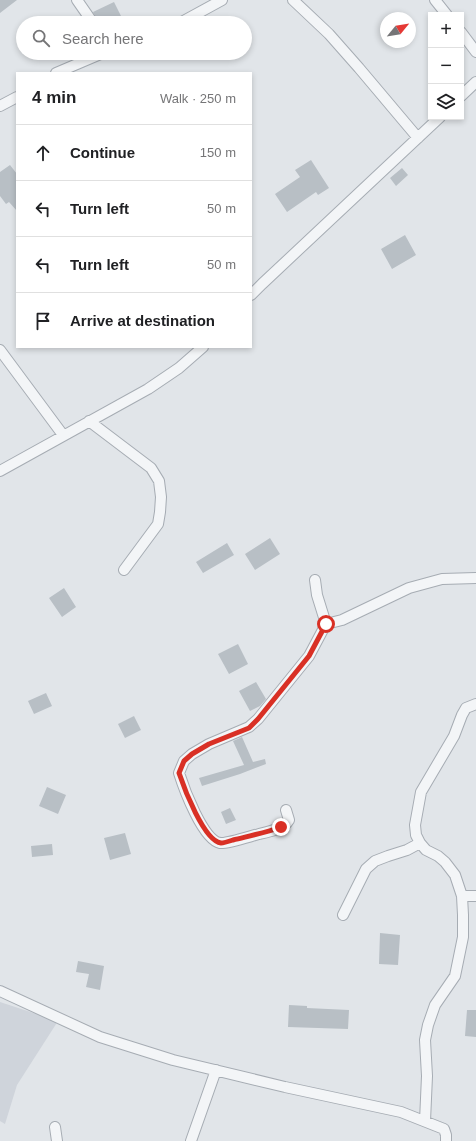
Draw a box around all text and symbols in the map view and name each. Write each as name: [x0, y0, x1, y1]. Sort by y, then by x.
north arrow: [380, 12, 416, 48]
map controls: [428, 12, 464, 120]
button: +: [428, 12, 464, 48]
search box: [16, 16, 252, 60]
icon: search: [30, 27, 52, 49]
text: Search here: [62, 30, 144, 47]
button: −: [428, 48, 464, 84]
button: layers: [428, 84, 464, 120]
text: 4 min: [32, 88, 76, 107]
text: Walk · 250 m: [160, 91, 236, 106]
icon: ahead: [32, 142, 54, 164]
text: Continue: [70, 144, 135, 161]
text: 150 m: [200, 145, 236, 160]
icon: left: [32, 198, 54, 220]
text: Turn left: [70, 200, 129, 217]
text: 50 m: [207, 201, 236, 216]
icon: left: [32, 254, 54, 276]
text: Turn left: [70, 256, 129, 273]
text: 50 m: [207, 257, 236, 272]
icon: arrive: [32, 310, 54, 332]
text: Arrive at destination: [70, 312, 215, 329]
route start: [317, 615, 335, 633]
route end: [272, 818, 290, 836]

